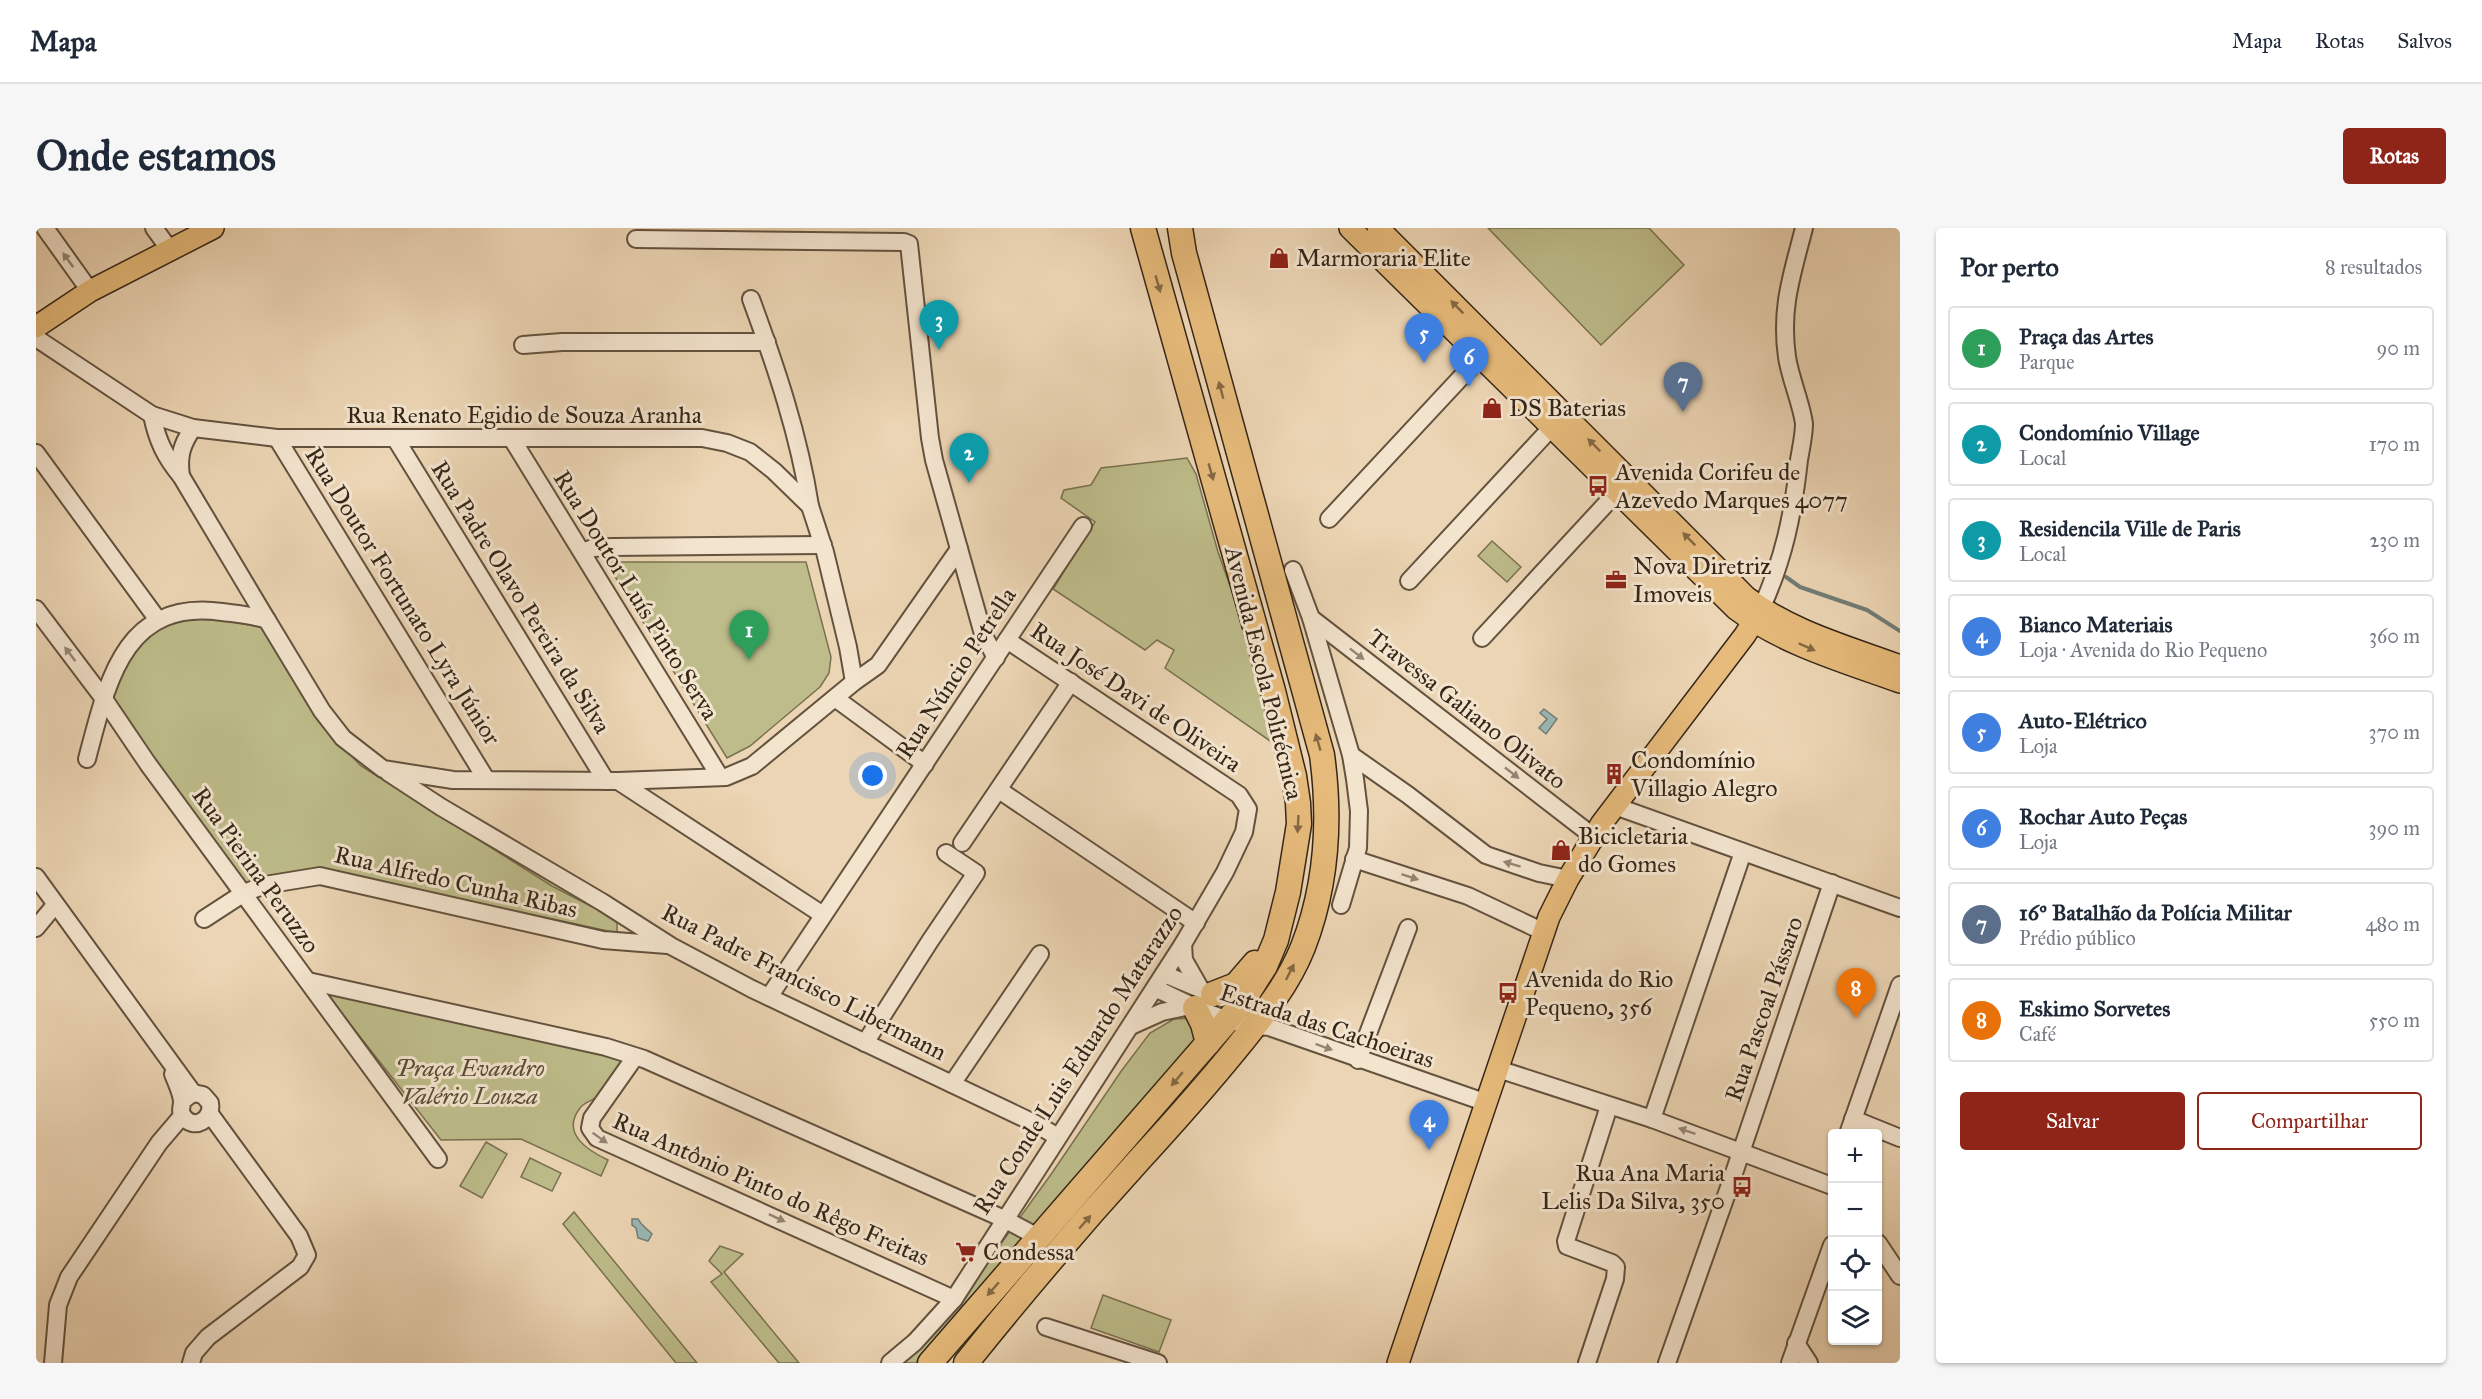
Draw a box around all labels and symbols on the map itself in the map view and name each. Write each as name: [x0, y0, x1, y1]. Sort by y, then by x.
place label: Marmoraria Elite: [1296, 243, 1471, 273]
shop icon: Marmoraria Elite: [1267, 246, 1291, 270]
one-way arrow: [62, 252, 74, 267]
one-way arrow: [1154, 275, 1164, 293]
pin: 3: [920, 300, 958, 350]
one-way arrow: [1450, 300, 1464, 314]
pin: 5: [1404, 314, 1444, 363]
pin: 6: [1450, 338, 1488, 387]
pin: 7: [1664, 362, 1702, 412]
one-way arrow: [1216, 381, 1226, 399]
place label: DS Baterias: [1509, 393, 1626, 423]
shop icon: DS Baterias: [1480, 396, 1504, 420]
street label: Rua Renato Egidio de Souza Aranha: [346, 400, 703, 430]
pin: 2: [950, 434, 988, 483]
one-way arrow: [1588, 438, 1602, 452]
street label: Rua Doutor Fortunato Lyra Júnior: [299, 441, 507, 751]
street label: Rua Padre Olavo Pereira da Silva: [425, 455, 618, 740]
place label: Avenida Corifeu de Azevedo Marques 4077: [1614, 457, 1848, 515]
one-way arrow: [1207, 463, 1216, 481]
street label: Rua Doutor Luís Pinto Serva: [547, 465, 726, 726]
bus stop icon: Avenida Corifeu de Azevedo Marques 4077: [1586, 474, 1610, 498]
one-way arrow: [1682, 533, 1696, 547]
street label: Avenida Escola Politécnica: [1218, 542, 1310, 804]
place label: Nova Diretriz Imoveis: [1633, 551, 1771, 609]
office icon: Nova Diretriz Imoveis: [1604, 568, 1628, 592]
street label: Rua Núncio Petrella: [889, 581, 1023, 764]
pin: 1: [730, 610, 768, 660]
street label: Rua José Davi de Oliveira: [1025, 615, 1248, 779]
street label: Travessa Galiano Olivato: [1362, 622, 1572, 796]
one-way arrow: [1799, 642, 1817, 652]
one-way arrow: [64, 646, 76, 662]
one-way arrow: [1350, 648, 1365, 660]
one-way arrow: [1313, 733, 1322, 751]
place label: Condomínio Villagio Alegro: [1630, 745, 1777, 803]
your location: [858, 761, 887, 790]
building icon: Condomínio Villagio Alegro: [1602, 762, 1626, 786]
one-way arrow: [1504, 767, 1519, 779]
street label: Rua Pierina Peruzzo: [186, 781, 326, 959]
one-way arrow: [1293, 814, 1302, 833]
place label: Bicicletaria do Gomes: [1578, 821, 1689, 879]
shop icon: Bicicletaria do Gomes: [1549, 838, 1573, 862]
street label: Rua Alfredo Cunha Ribas: [332, 839, 580, 925]
one-way arrow: [1503, 859, 1521, 868]
one-way arrow: [1401, 873, 1419, 882]
street label: Rua Padre Francisco Libermann: [657, 897, 951, 1067]
street label: Rua Conde Luis Eduardo Matarazzo: [967, 900, 1189, 1220]
street label: Rua Pascoal Pássaro: [1718, 913, 1810, 1105]
one-way arrow: [1286, 963, 1295, 980]
place label: Avenida do Rio Pequeno, 356: [1524, 964, 1673, 1022]
pin: 8: [1836, 968, 1876, 1018]
street label: Estrada das Cachoeiras: [1216, 977, 1438, 1075]
bus stop icon: Avenida do Rio Pequeno, 356: [1496, 981, 1520, 1005]
one-way arrow: [1315, 1043, 1333, 1053]
park label: Praça Evandro Valério Louza: [395, 1053, 545, 1111]
one-way arrow: [1170, 1071, 1183, 1087]
pin: 4: [1410, 1100, 1448, 1150]
street label: Rua Antônio Pinto do Rêgo Freitas: [608, 1105, 934, 1273]
one-way arrow: [1678, 1126, 1696, 1136]
one-way arrow: [592, 1132, 609, 1143]
place label: Rua Ana Maria Lelis Da Silva, 350: [1541, 1158, 1726, 1216]
bus stop icon: Rua Ana Maria Lelis Da Silva, 350: [1730, 1175, 1754, 1199]
one-way arrow: [769, 1214, 786, 1223]
one-way arrow: [1078, 1215, 1091, 1230]
place label: Condessa: [983, 1237, 1075, 1267]
supermarket icon: Condessa: [954, 1240, 978, 1264]
one-way arrow: [987, 1281, 1000, 1296]

